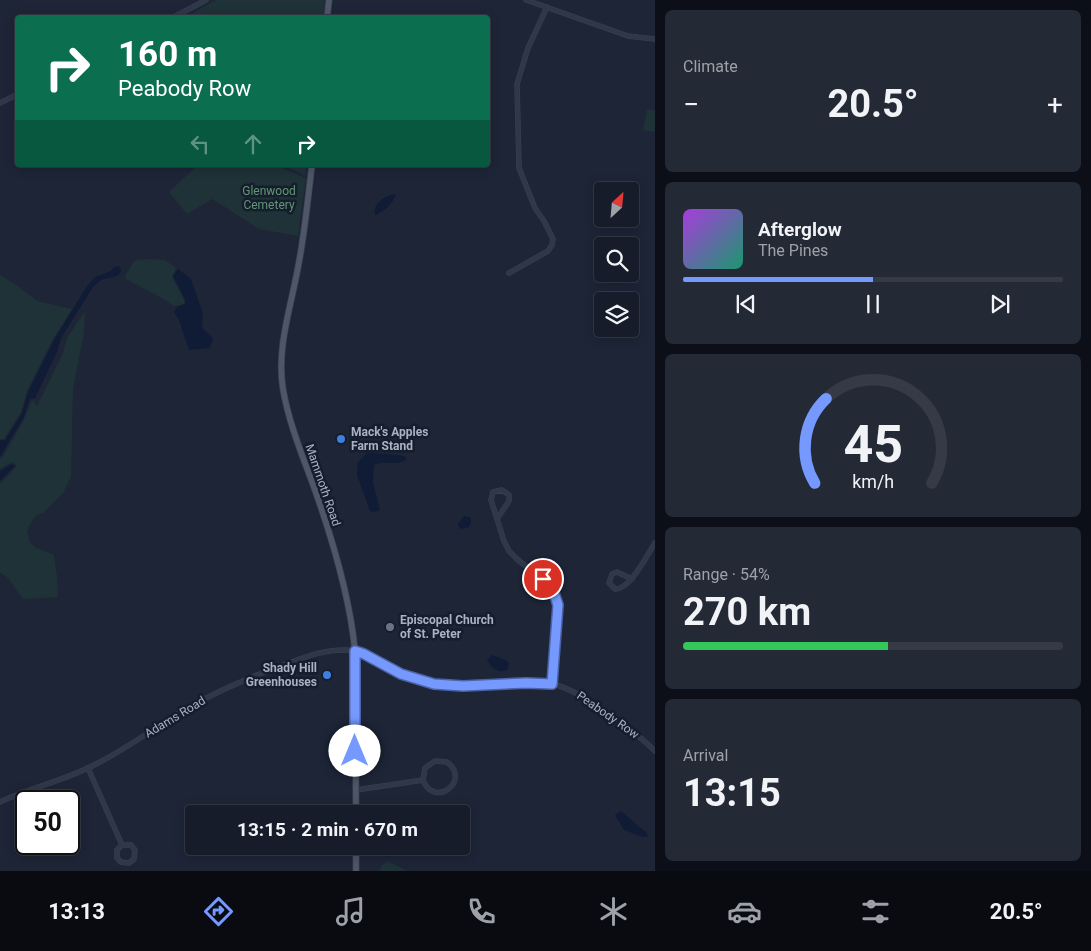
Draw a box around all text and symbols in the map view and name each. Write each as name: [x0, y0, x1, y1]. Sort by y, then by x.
text: 160 m: [118, 34, 217, 75]
icon: right: [35, 35, 100, 100]
text: Climate: [683, 57, 738, 76]
text: Peabody Row: [118, 76, 251, 101]
text: 20.5°: [827, 82, 919, 126]
text: −: [683, 88, 699, 121]
text: +: [1047, 88, 1063, 121]
icon: left: [186, 130, 214, 158]
icon: ahead: [239, 130, 267, 158]
icon: right: [292, 130, 320, 158]
north arrow: [594, 182, 639, 228]
map controls: [594, 182, 639, 337]
park label: Glenwood Cemetery: [242, 184, 296, 212]
text: Afterglow: [758, 218, 842, 241]
button: search: [594, 237, 639, 282]
text: The Pines: [758, 241, 828, 260]
icon: previous: [732, 290, 760, 318]
icon: pause: [859, 290, 887, 318]
icon: next: [986, 290, 1014, 318]
button: layers: [594, 292, 639, 337]
text: 45: [843, 414, 903, 475]
place label: Mack's Apples Farm Stand: [351, 425, 428, 453]
marker: Mack's Apples Farm Stand: [335, 433, 347, 445]
street label: Mammoth Road: [302, 442, 344, 528]
text: km/h: [852, 471, 894, 492]
pin: [522, 558, 564, 600]
icon: arrive: [529, 565, 557, 593]
text: Range · 54%: [683, 565, 770, 584]
text: 270 km: [683, 590, 811, 634]
place label: Episcopal Church of St. Peter: [400, 613, 494, 641]
marker: Episcopal Church of St. Peter: [384, 621, 396, 633]
place label: Shady Hill Greenhouses: [246, 661, 317, 689]
marker: Shady Hill Greenhouses: [321, 669, 333, 681]
street label: Peabody Row: [574, 688, 642, 742]
street label: Adams Road: [142, 693, 208, 741]
position arrow: [328, 724, 380, 776]
text: Arrival: [683, 746, 728, 765]
text: 13:15: [683, 771, 781, 815]
speed limit sign: 50: [15, 790, 80, 855]
text: 13:15 · 2 min · 670 m: [237, 818, 418, 841]
icon: directions: [201, 894, 236, 929]
icon: music: [333, 894, 368, 929]
icon: phone: [464, 894, 499, 929]
icon: climate: [596, 894, 631, 929]
icon: car: [727, 894, 762, 929]
icon: filters: [858, 894, 893, 929]
text: 13:13: [48, 899, 105, 924]
text: 20.5°: [990, 899, 1043, 924]

